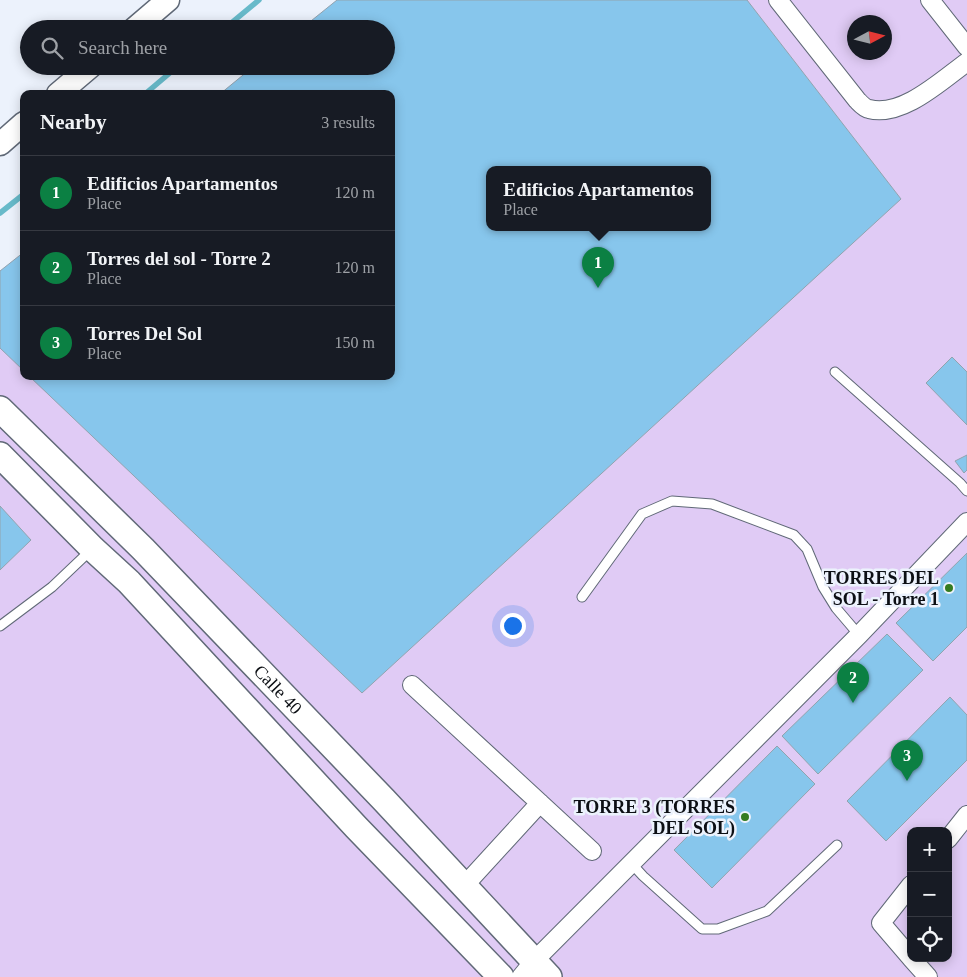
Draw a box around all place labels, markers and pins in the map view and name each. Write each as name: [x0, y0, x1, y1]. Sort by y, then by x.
pin: 1: [582, 247, 614, 288]
place label: TORRES DEL SOL - Torre 1: [824, 568, 939, 609]
marker: TORRES DEL SOL - Torre 1: [943, 582, 955, 594]
pin: 2: [837, 662, 869, 703]
pin: 3: [891, 740, 923, 781]
place label: TORRE 3 (TORRES DEL SOL): [574, 797, 735, 839]
marker: TORRE 3 (TORRES DEL SOL): [739, 811, 751, 823]

